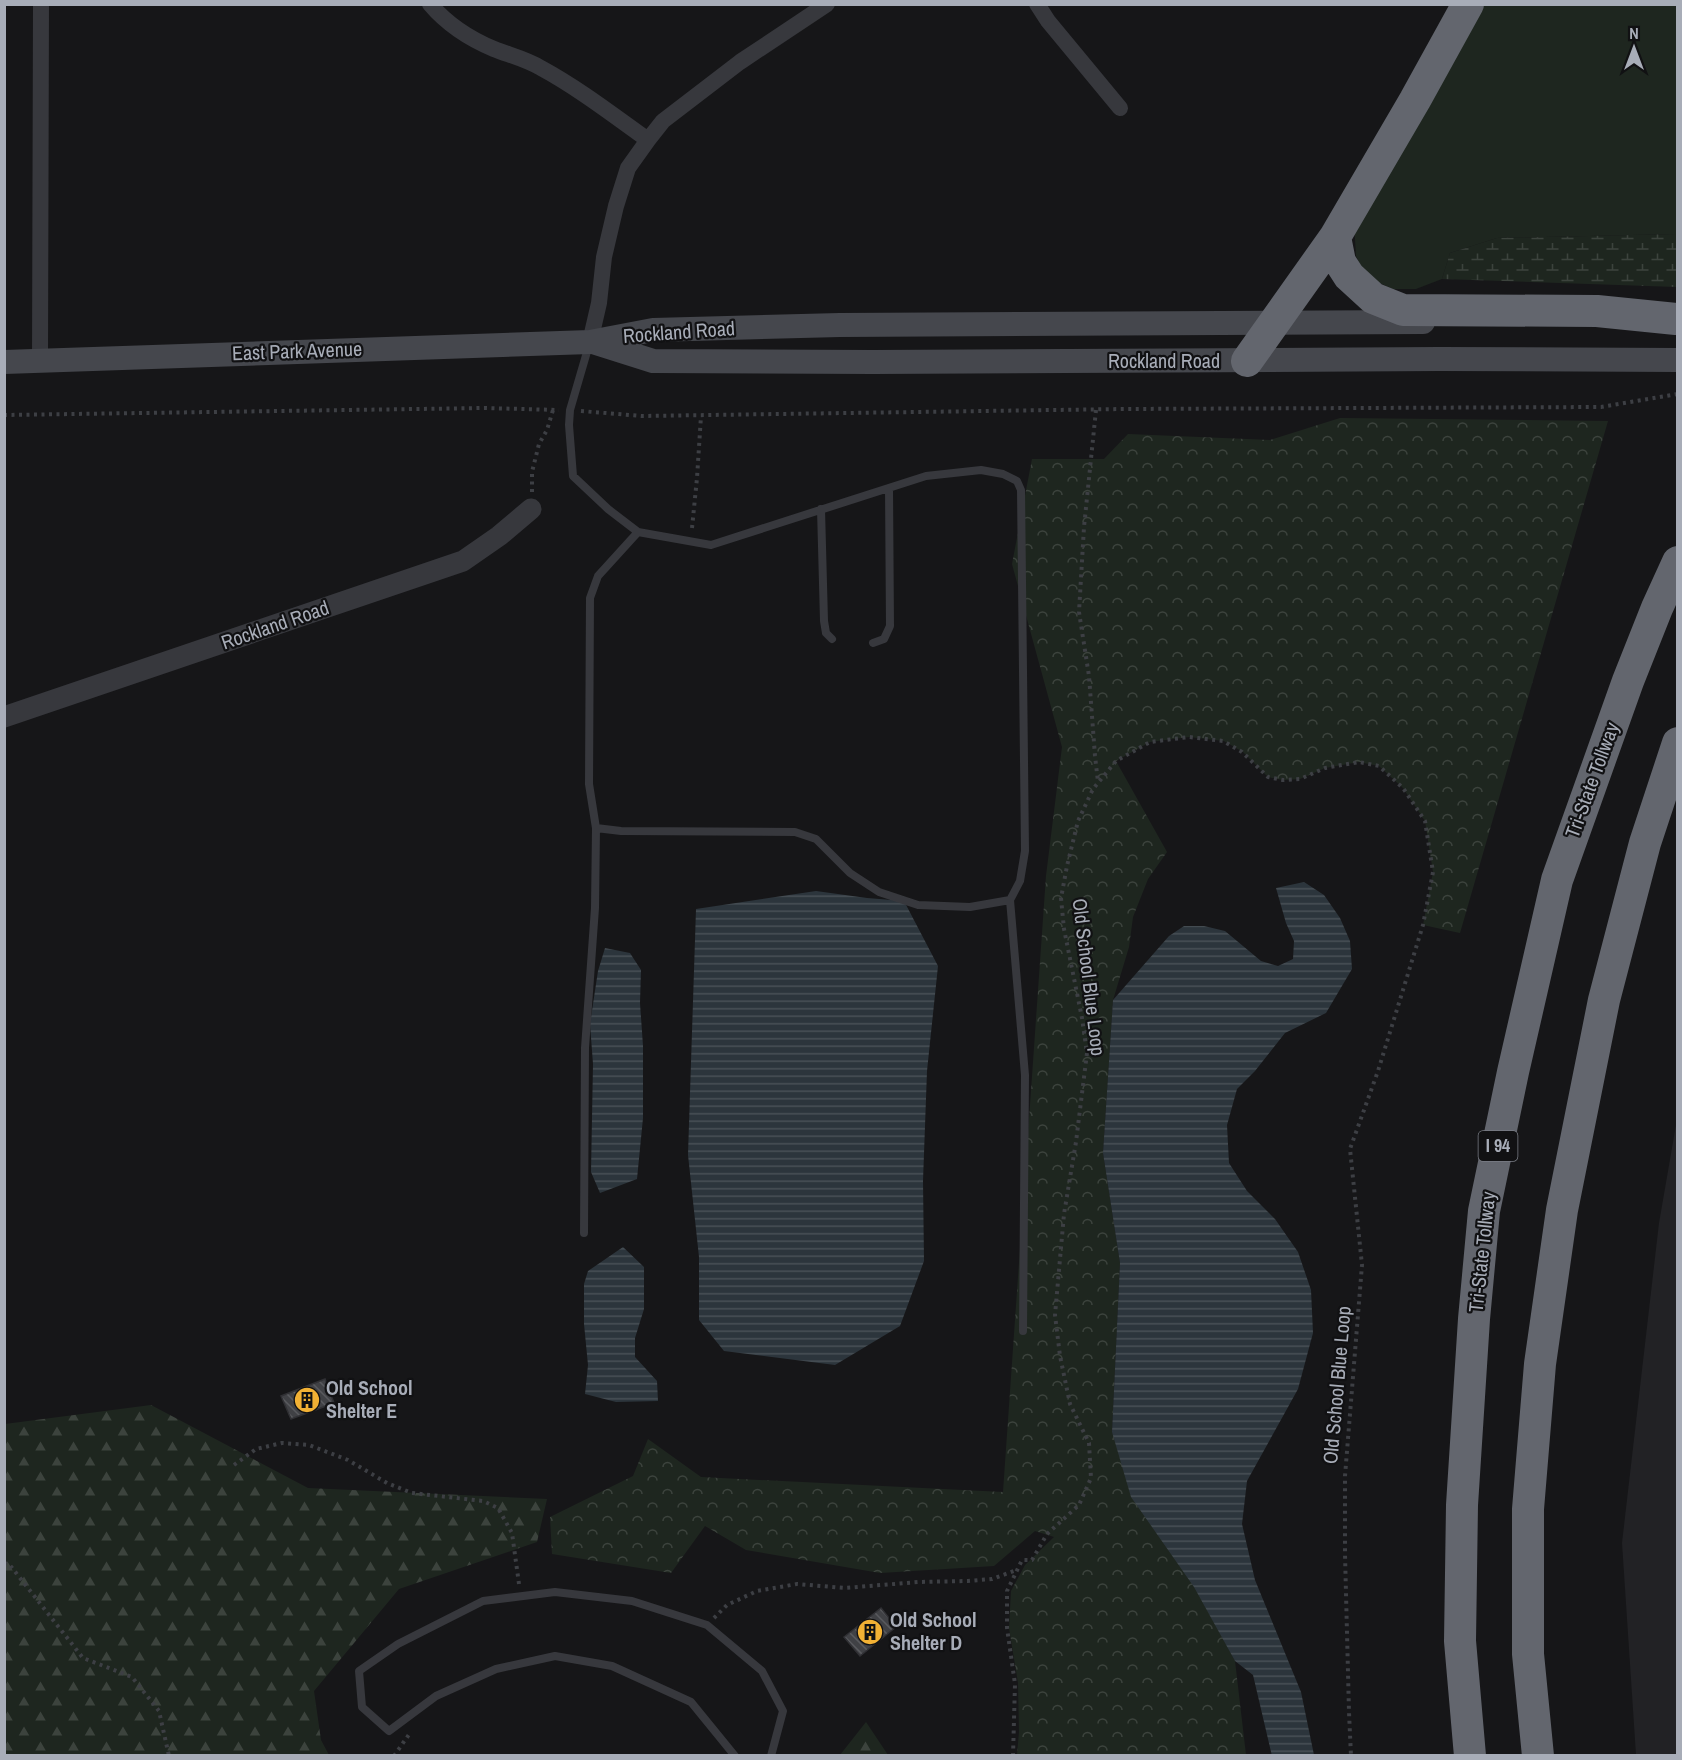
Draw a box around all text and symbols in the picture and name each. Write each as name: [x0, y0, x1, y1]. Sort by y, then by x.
north arrow: [1604, 18, 1664, 78]
text: N: [1629, 22, 1639, 44]
street label: Rockland Road: [622, 314, 736, 349]
street label: East Park Avenue: [231, 335, 362, 366]
street label: Rockland Road: [1108, 347, 1220, 374]
street label: Rockland Road: [217, 594, 332, 656]
street label: Tri-State Tollway: [1558, 718, 1625, 841]
street label: Old School Blue Loop: [1066, 897, 1113, 1057]
road number: I 94: [1478, 1131, 1518, 1161]
street label: Tri-State Tollway: [1462, 1189, 1501, 1314]
street label: Old School Blue Loop: [1316, 1305, 1357, 1465]
place label: Old School Shelter E: [326, 1374, 413, 1424]
building icon: Old School Shelter E: [292, 1385, 322, 1415]
place label: Old School Shelter D: [890, 1606, 977, 1656]
building icon: Old School Shelter D: [855, 1617, 885, 1647]

